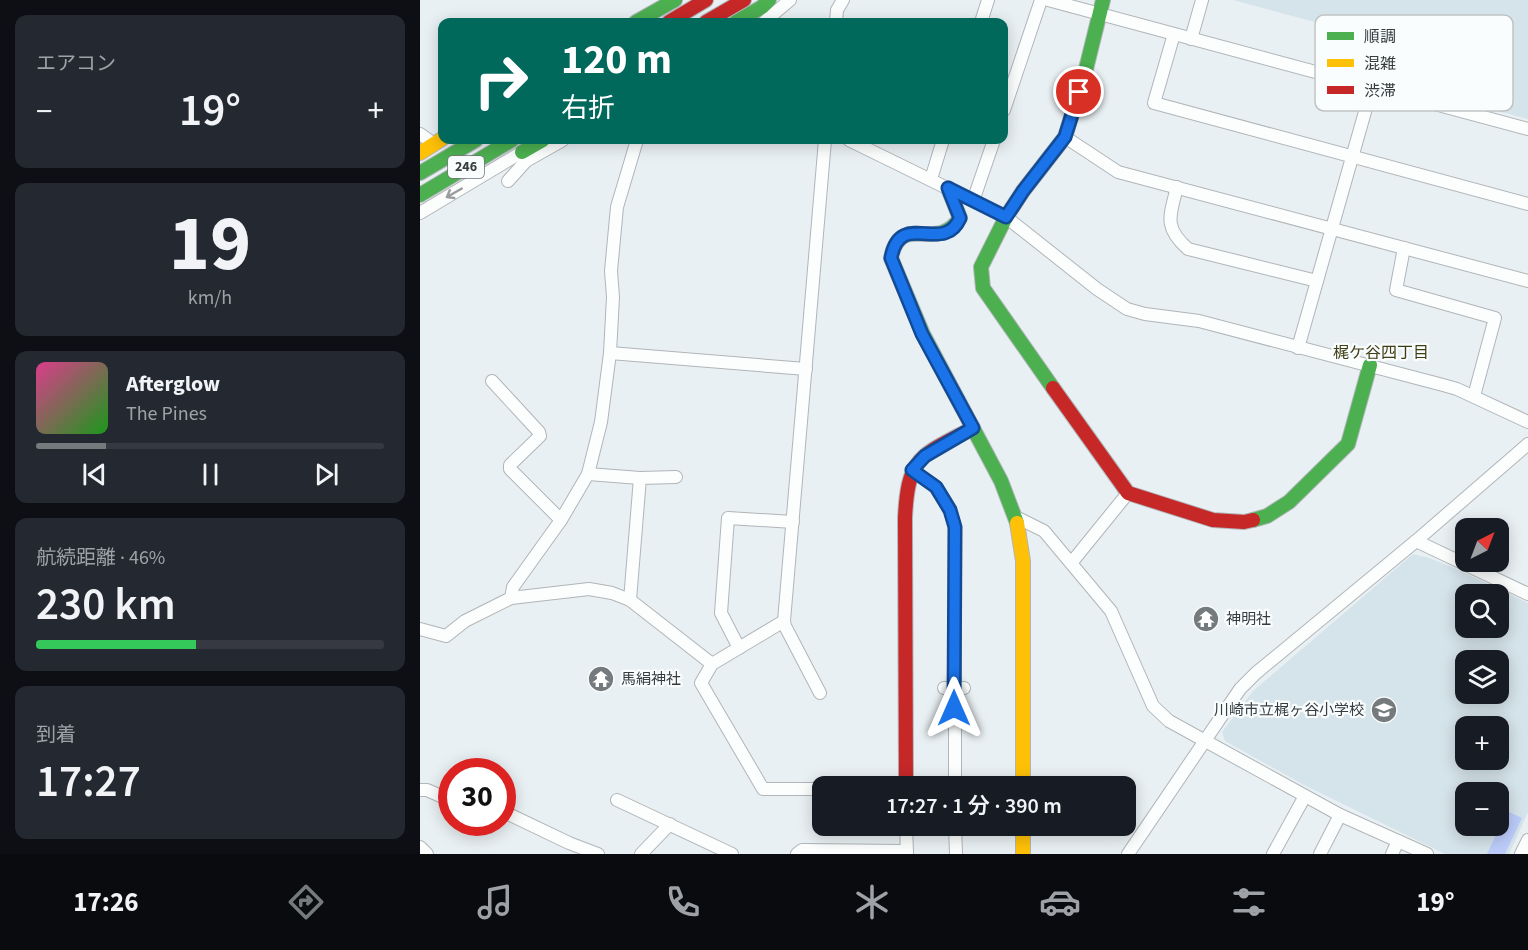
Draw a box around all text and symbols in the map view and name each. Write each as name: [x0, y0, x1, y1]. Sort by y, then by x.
legend: [1315, 15, 1513, 111]
text: 順調: [1364, 26, 1396, 48]
text: 120 m: [561, 30, 672, 90]
icon: right: [462, 42, 540, 120]
text: エアコン: [36, 50, 116, 78]
text: 混雑: [1364, 53, 1396, 75]
pin: [1053, 66, 1104, 117]
icon: arrive: [1062, 75, 1095, 108]
text: 19°: [179, 79, 241, 143]
text: 渋滞: [1364, 80, 1396, 102]
text: −: [36, 88, 52, 135]
text: +: [368, 88, 384, 135]
text: 右折: [561, 89, 615, 128]
road number: 246: [448, 156, 484, 178]
one-way arrow: [446, 187, 463, 199]
text: 19: [169, 189, 251, 300]
text: km/h: [188, 284, 232, 312]
district label: 梶ケ谷四丁目: [1333, 342, 1429, 364]
text: Afterglow: [126, 368, 220, 400]
text: The Pines: [126, 400, 207, 428]
icon: previous: [78, 458, 111, 491]
icon: pause: [194, 458, 227, 491]
icon: next: [310, 458, 343, 491]
north arrow: [1455, 518, 1509, 572]
map controls: [1455, 518, 1509, 836]
text: 航続距離 · 46%: [36, 544, 165, 572]
text: 230 km: [36, 573, 176, 637]
button: search: [1455, 584, 1509, 638]
temple icon: 神明社: [1191, 604, 1221, 634]
place label: 神明社: [1226, 609, 1271, 630]
button: layers: [1455, 650, 1509, 704]
temple icon: 馬絹神社: [586, 664, 616, 694]
place label: 馬絹神社: [621, 669, 681, 690]
position arrow: [922, 676, 986, 740]
school or university icon: 川崎市立梶ヶ谷小学校: [1369, 695, 1399, 725]
place label: 川崎市立梶ヶ谷小学校: [1214, 700, 1364, 721]
button: +: [1455, 716, 1509, 770]
text: 到着: [36, 721, 76, 749]
text: 17:27: [36, 750, 141, 814]
speed limit sign: 30: [438, 758, 516, 836]
button: −: [1455, 782, 1509, 836]
text: 17:27 · 1 分 · 390 m: [886, 790, 1062, 822]
icon: directions: [285, 881, 327, 923]
icon: music: [474, 881, 516, 923]
icon: phone: [662, 881, 704, 923]
icon: climate: [851, 881, 893, 923]
icon: car: [1039, 881, 1081, 923]
icon: filters: [1228, 881, 1270, 923]
text: 17:26: [73, 883, 138, 922]
text: 19°: [1416, 883, 1455, 922]

